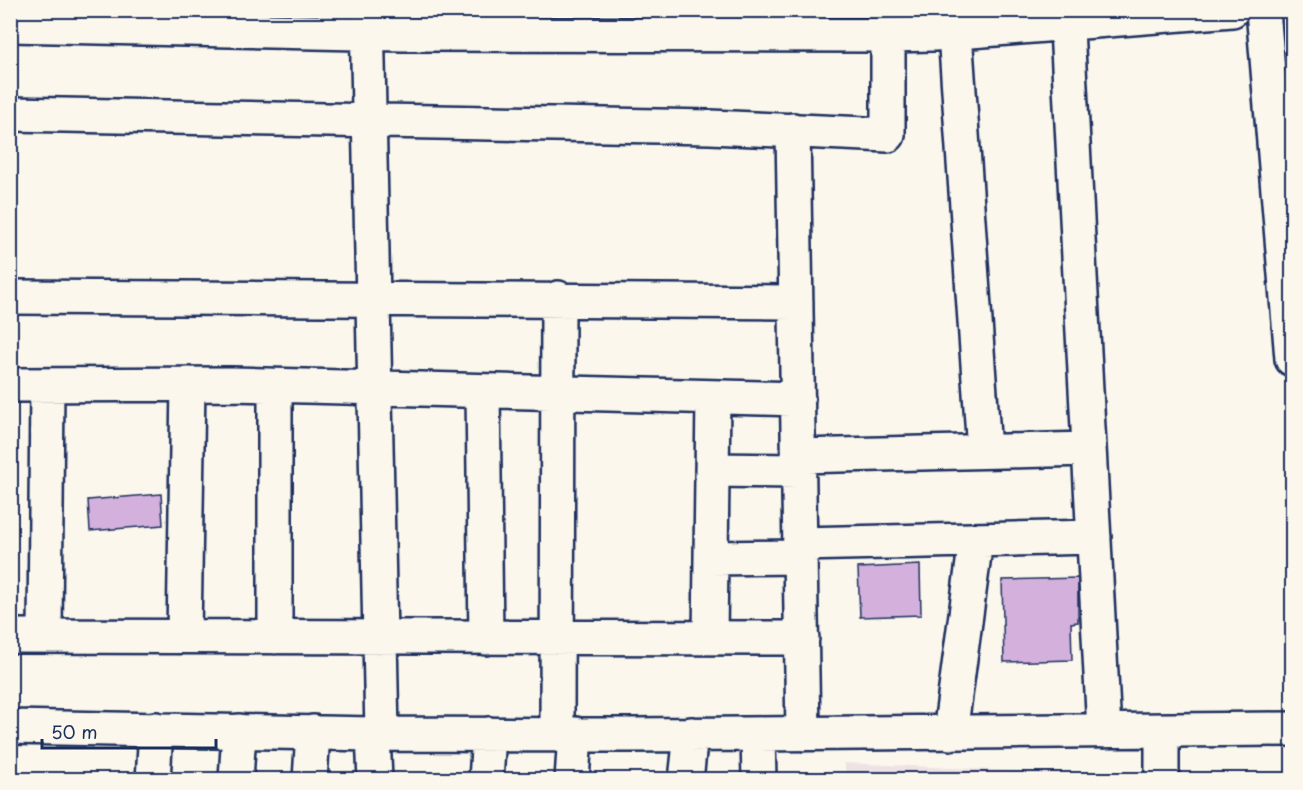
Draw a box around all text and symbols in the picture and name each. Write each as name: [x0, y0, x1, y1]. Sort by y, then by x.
scale bar: [42, 712, 216, 750]
text: 50 m: [51, 718, 98, 745]

